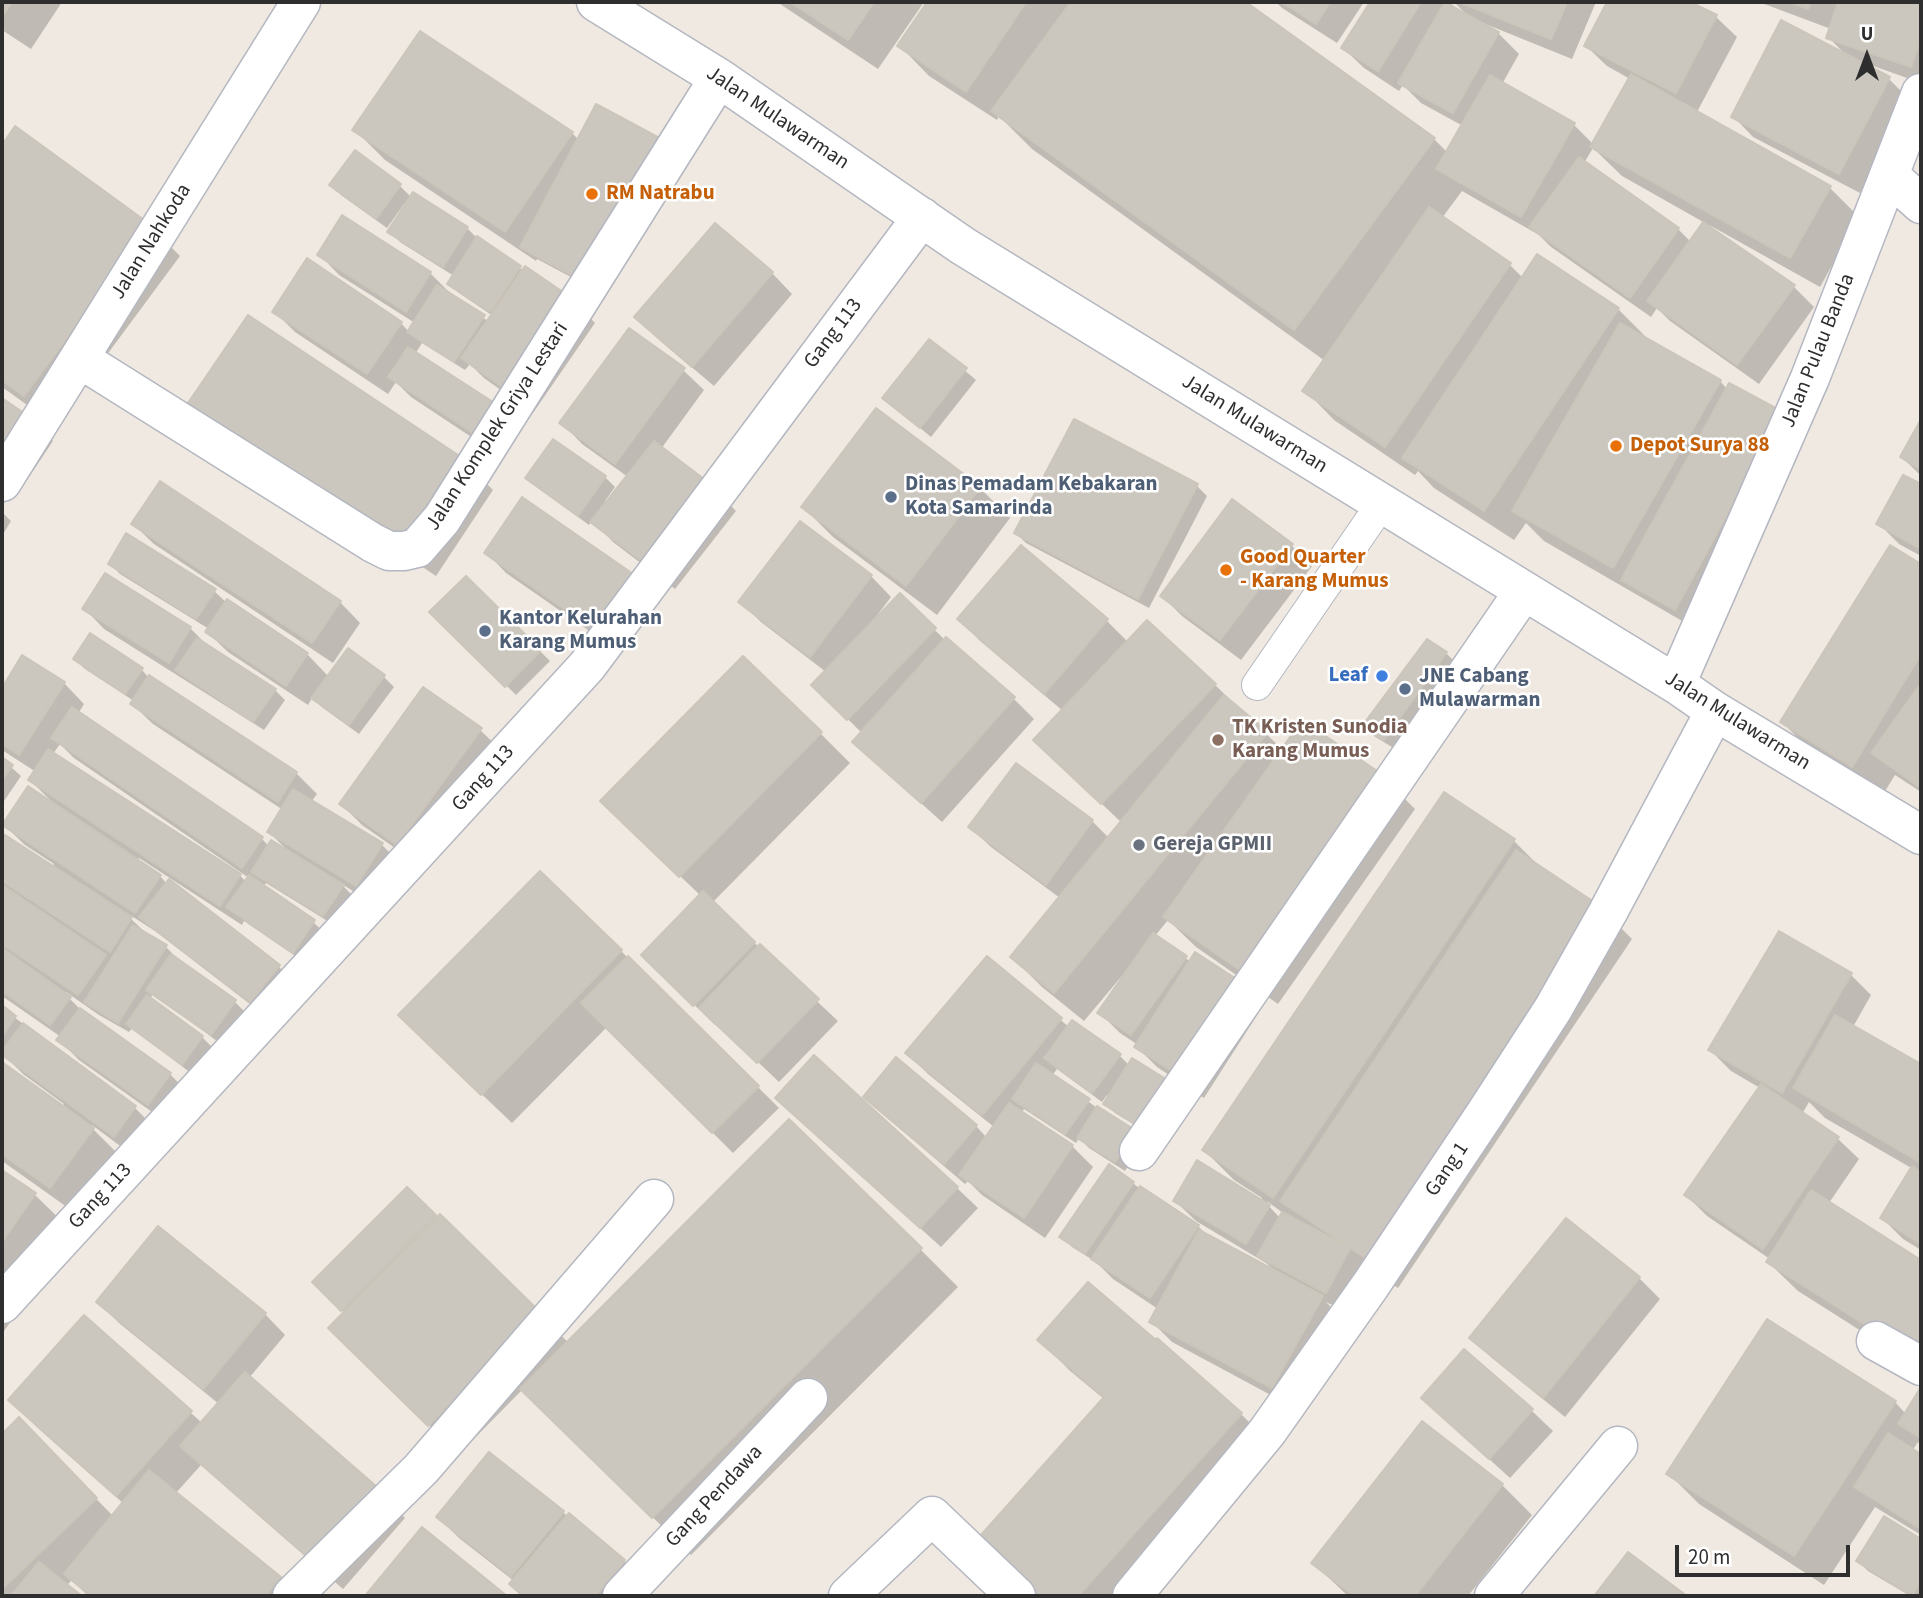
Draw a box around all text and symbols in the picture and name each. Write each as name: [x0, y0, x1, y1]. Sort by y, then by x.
north arrow: [1832, 21, 1902, 91]
text: U: [1861, 21, 1873, 48]
street label: Jalan Mulawarman: [701, 62, 853, 176]
street label: Jalan Nahkoda: [106, 180, 198, 304]
place label: RM Natrabu: [606, 181, 715, 207]
marker: RM Natrabu: [584, 186, 600, 202]
street label: Jalan Pulau Banda: [1777, 270, 1861, 432]
street label: Gang 113: [800, 294, 868, 374]
street label: Jalan Komplek Griya Lestari: [421, 318, 575, 536]
street label: Jalan Mulawarman: [1176, 370, 1332, 480]
place label: Depot Surya 88: [1630, 433, 1770, 459]
marker: Depot Surya 88: [1608, 438, 1624, 454]
place label: Dinas Pemadam Kebakaran Kota Samarinda: [905, 472, 1158, 522]
marker: Dinas Pemadam Kebakaran Kota Samarinda: [883, 489, 899, 505]
place label: Good Quarter - Karang Mumus: [1240, 545, 1389, 595]
marker: Good Quarter - Karang Mumus: [1218, 562, 1234, 578]
place label: Kantor Kelurahan Karang Mumus: [499, 606, 662, 656]
marker: Kantor Kelurahan Karang Mumus: [477, 623, 493, 639]
place label: Leaf: [1329, 663, 1368, 689]
place label: JNE Cabang Mulawarman: [1419, 664, 1541, 714]
street label: Jalan Mulawarman: [1659, 667, 1815, 777]
marker: Leaf: [1374, 668, 1390, 684]
marker: JNE Cabang Mulawarman: [1397, 681, 1413, 697]
place label: TK Kristen Sunodia Karang Mumus: [1232, 715, 1408, 765]
marker: TK Kristen Sunodia Karang Mumus: [1210, 732, 1226, 748]
street label: Gang 113: [447, 740, 521, 818]
place label: Gereja GPMII: [1153, 832, 1272, 858]
marker: Gereja GPMII: [1131, 837, 1147, 853]
street label: Gang 1: [1421, 1138, 1475, 1202]
street label: Gang 113: [64, 1159, 138, 1235]
street label: Gang Pendawa: [661, 1441, 769, 1553]
scale bar: [1678, 1532, 1853, 1576]
text: 20 m: [1688, 1542, 1730, 1572]

